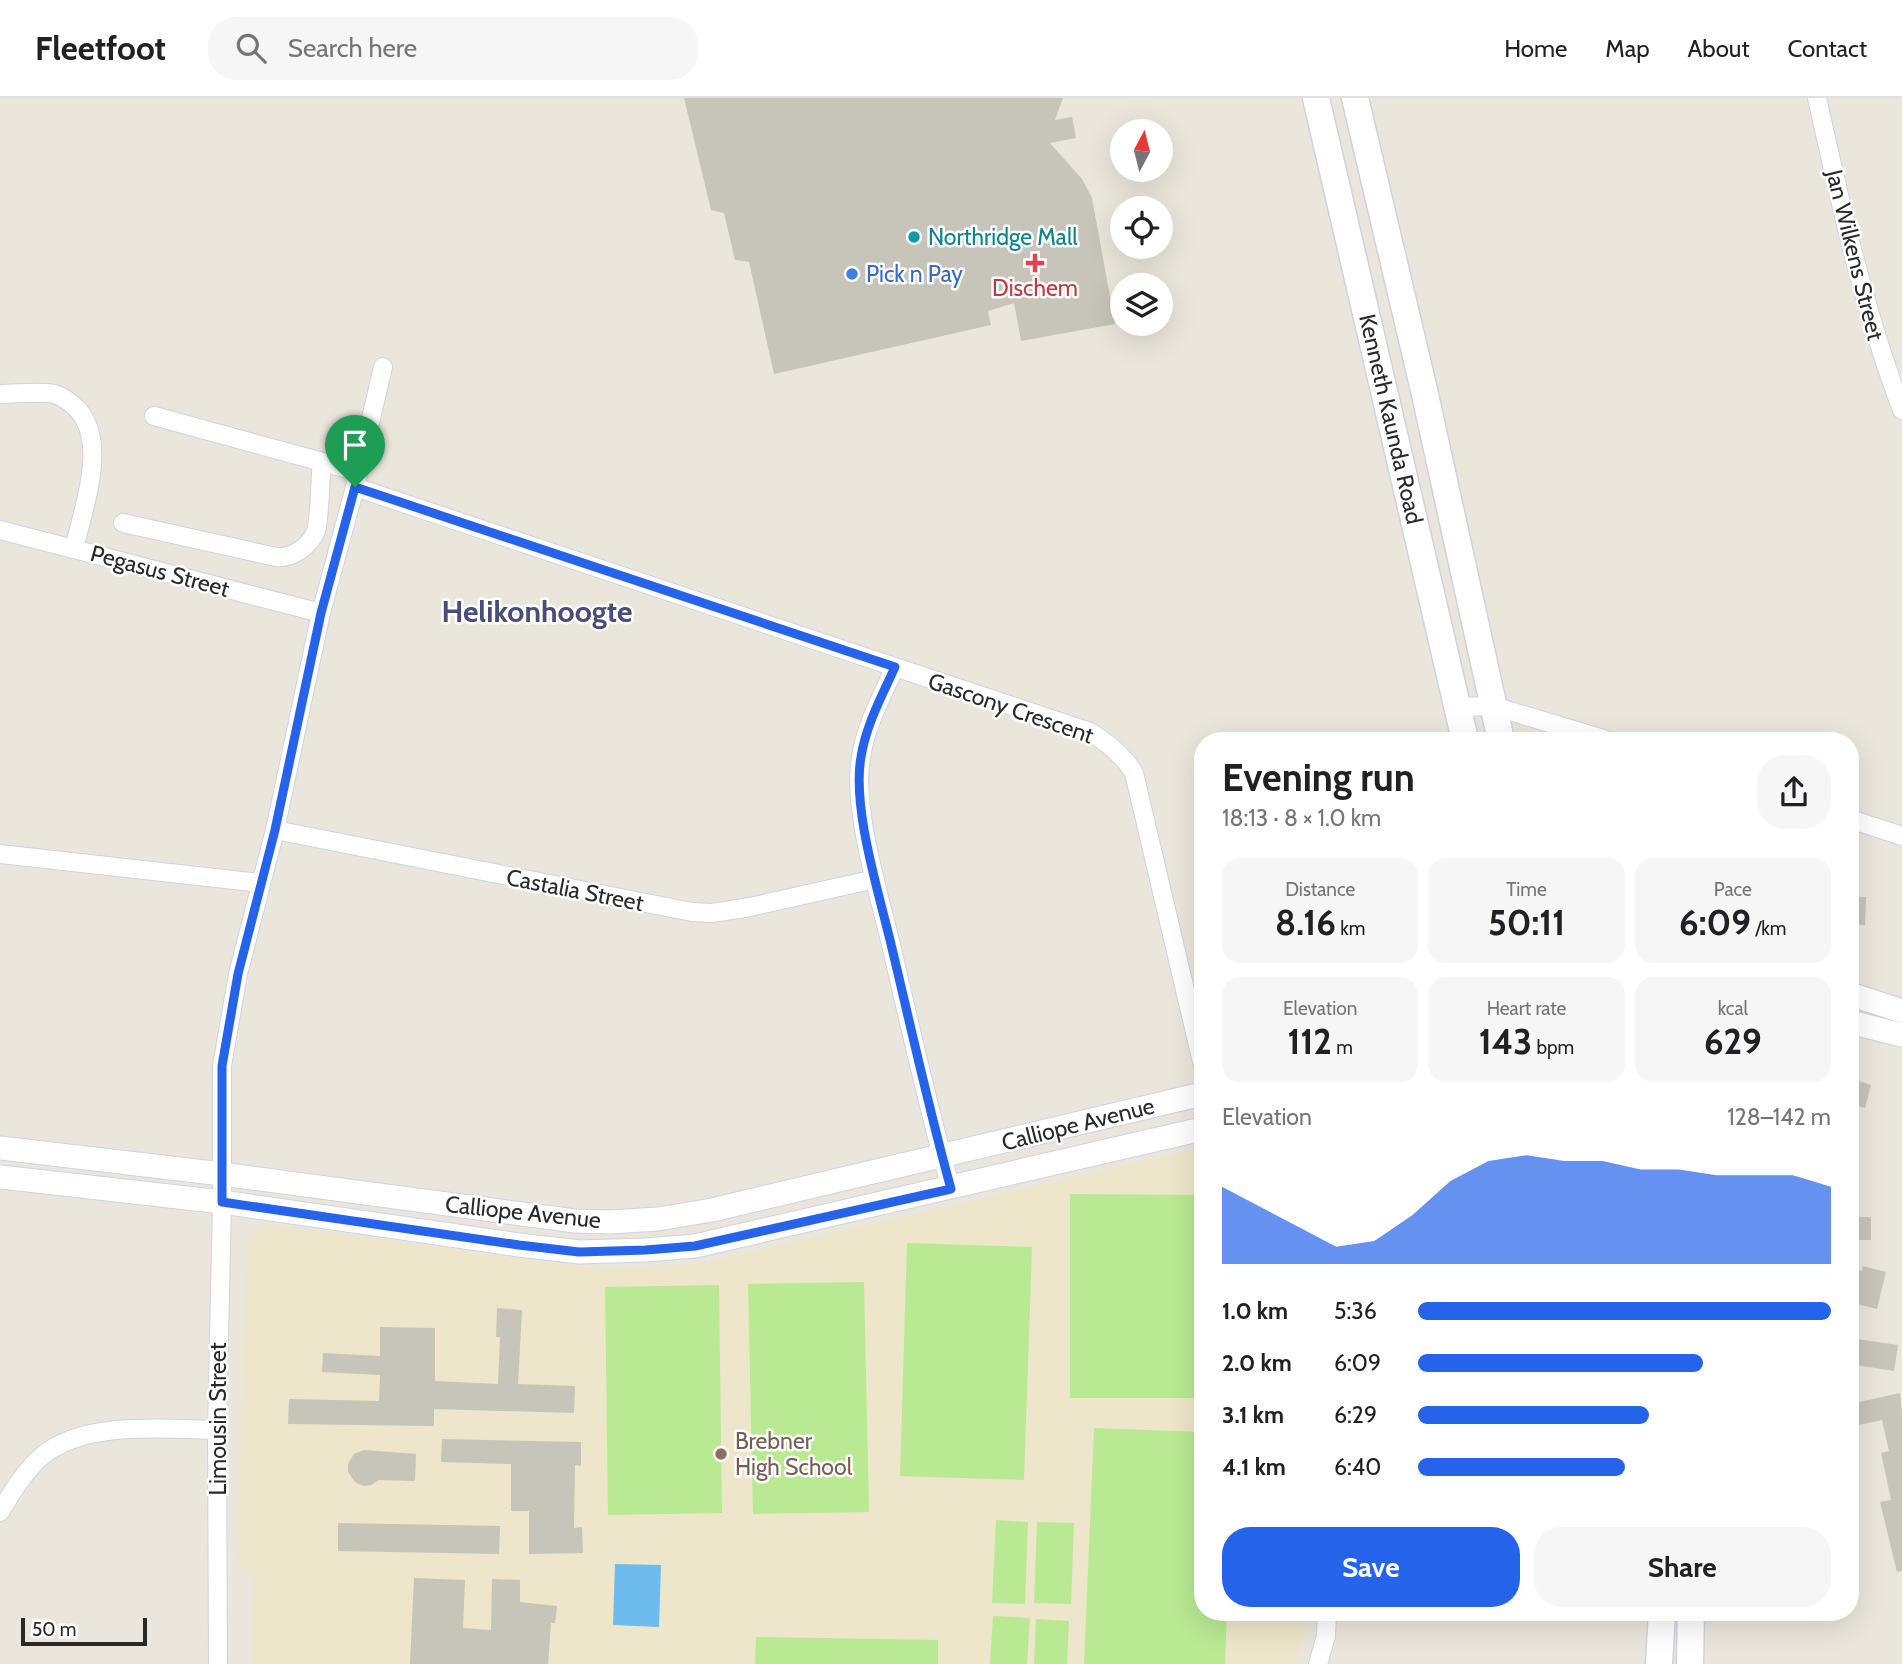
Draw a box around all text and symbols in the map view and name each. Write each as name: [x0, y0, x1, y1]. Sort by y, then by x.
search box: [208, 17, 698, 80]
text: Fleetfoot: [35, 28, 166, 68]
icon: search: [232, 29, 270, 67]
text: Search here: [288, 32, 417, 64]
text: Home: [1504, 34, 1567, 63]
text: Map: [1605, 34, 1650, 63]
text: About: [1688, 34, 1750, 63]
text: Contact: [1788, 34, 1867, 63]
north arrow: [1110, 119, 1172, 182]
map controls: [1110, 119, 1173, 336]
street label: Jan Wilkens Street: [1820, 166, 1890, 343]
button: locate: [1110, 196, 1173, 259]
place label: Northridge Mall: [928, 223, 1078, 251]
marker: Northridge Mall: [906, 229, 922, 245]
marker: Dischem: [1027, 255, 1043, 271]
place label: Pick n Pay: [866, 260, 963, 288]
marker: Pick n Pay: [844, 266, 860, 282]
button: layers: [1110, 273, 1173, 336]
place label: Dischem: [992, 274, 1078, 302]
street label: Kenneth Kaunda Road: [1353, 311, 1429, 527]
pin: [325, 415, 385, 487]
icon: arrive: [336, 426, 374, 464]
street label: Pegasus Street: [88, 539, 233, 603]
district label: Helikonhoogte: [441, 593, 633, 630]
street label: Gascony Crescent: [925, 667, 1098, 749]
text: Evening run: [1222, 754, 1415, 801]
button: share: [1757, 755, 1831, 829]
text: 18:13 · 8 × 1.0 km: [1222, 804, 1381, 832]
street label: Castalia Street: [504, 863, 646, 917]
text: Distance: [1285, 878, 1355, 901]
text: Time: [1506, 878, 1547, 901]
text: Pace: [1714, 878, 1752, 901]
text: 8.16: [1275, 901, 1336, 944]
text: 50:11: [1488, 901, 1565, 944]
text: 6:09: [1679, 901, 1751, 944]
text: km: [1336, 917, 1365, 940]
text: /km: [1751, 917, 1787, 940]
text: Elevation: [1283, 997, 1357, 1020]
text: Heart rate: [1487, 997, 1566, 1020]
text: kcal: [1718, 997, 1748, 1020]
text: 112: [1288, 1020, 1332, 1063]
text: 143: [1479, 1020, 1532, 1063]
text: 629: [1704, 1020, 1762, 1063]
text: m: [1332, 1036, 1353, 1059]
text: bpm: [1532, 1036, 1574, 1059]
street label: Calliope Avenue: [999, 1091, 1157, 1156]
text: Elevation: [1222, 1103, 1312, 1131]
text: 128–142 m: [1727, 1103, 1831, 1131]
street label: Calliope Avenue: [444, 1190, 602, 1234]
text: 1.0 km: [1222, 1297, 1288, 1325]
text: 5:36: [1334, 1297, 1377, 1325]
street label: Limousin Street: [204, 1342, 232, 1495]
text: 2.0 km: [1222, 1349, 1292, 1377]
text: 6:09: [1334, 1349, 1381, 1377]
text: 3.1 km: [1222, 1401, 1284, 1429]
text: 6:29: [1334, 1401, 1377, 1429]
place label: Brebner High School: [735, 1427, 853, 1481]
marker: Brebner High School: [713, 1446, 729, 1462]
text: 4.1 km: [1222, 1453, 1286, 1481]
text: 6:40: [1334, 1453, 1381, 1481]
button: Save: [1222, 1527, 1520, 1607]
button: Share: [1534, 1527, 1831, 1607]
scale bar: [21, 1615, 147, 1647]
text: 50 m: [32, 1618, 76, 1641]

